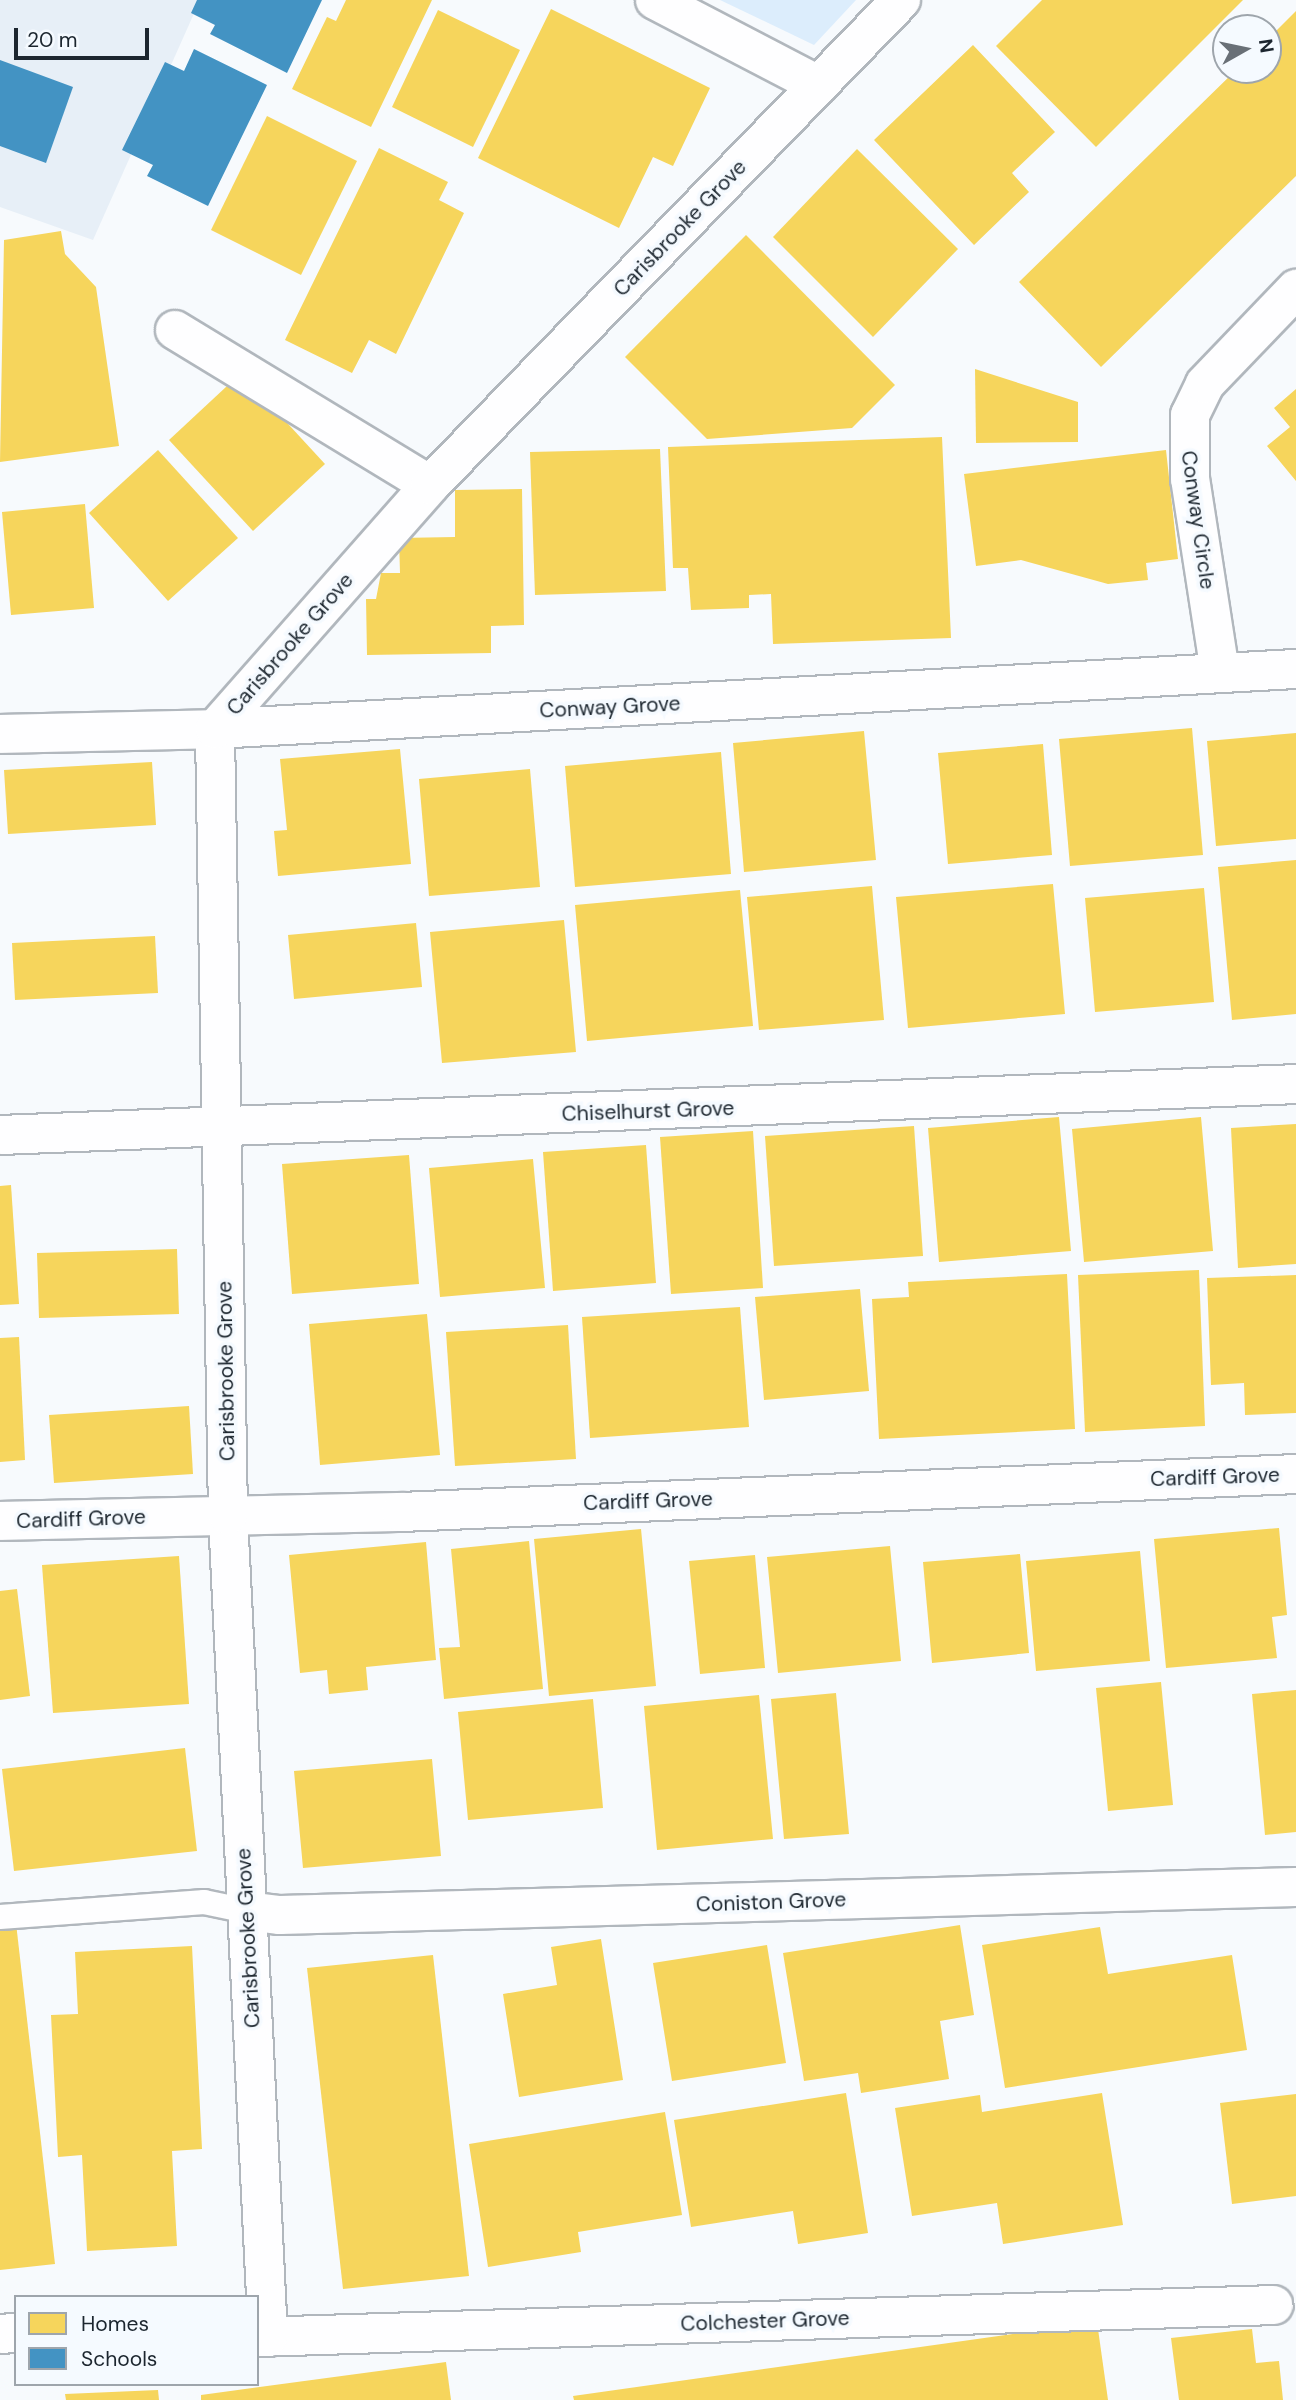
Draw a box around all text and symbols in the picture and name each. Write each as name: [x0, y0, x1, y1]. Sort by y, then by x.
scale bar: [18, 14, 152, 58]
north arrow: [1212, 14, 1282, 84]
text: 20 m: [27, 26, 78, 54]
text: N: [1253, 37, 1280, 55]
street label: Carisbrooke Grove: [608, 154, 752, 302]
street label: Conway Circle: [1176, 449, 1220, 591]
street label: Carisbrooke Grove: [221, 568, 359, 720]
street label: Conway Grove: [539, 691, 681, 723]
street label: Chiselhurst Grove: [561, 1095, 735, 1127]
street label: Carisbrooke Grove: [212, 1281, 240, 1461]
street label: Cardiff Grove: [1150, 1462, 1280, 1492]
street label: Cardiff Grove: [583, 1486, 713, 1516]
street label: Cardiff Grove: [16, 1504, 146, 1534]
street label: Carisbrooke Grove: [231, 1847, 265, 2029]
street label: Coniston Grove: [695, 1887, 847, 1917]
legend: [14, 2295, 259, 2386]
street label: Colchester Grove: [680, 2305, 850, 2337]
text: Homes: [81, 2310, 149, 2338]
text: Schools: [81, 2345, 157, 2373]

